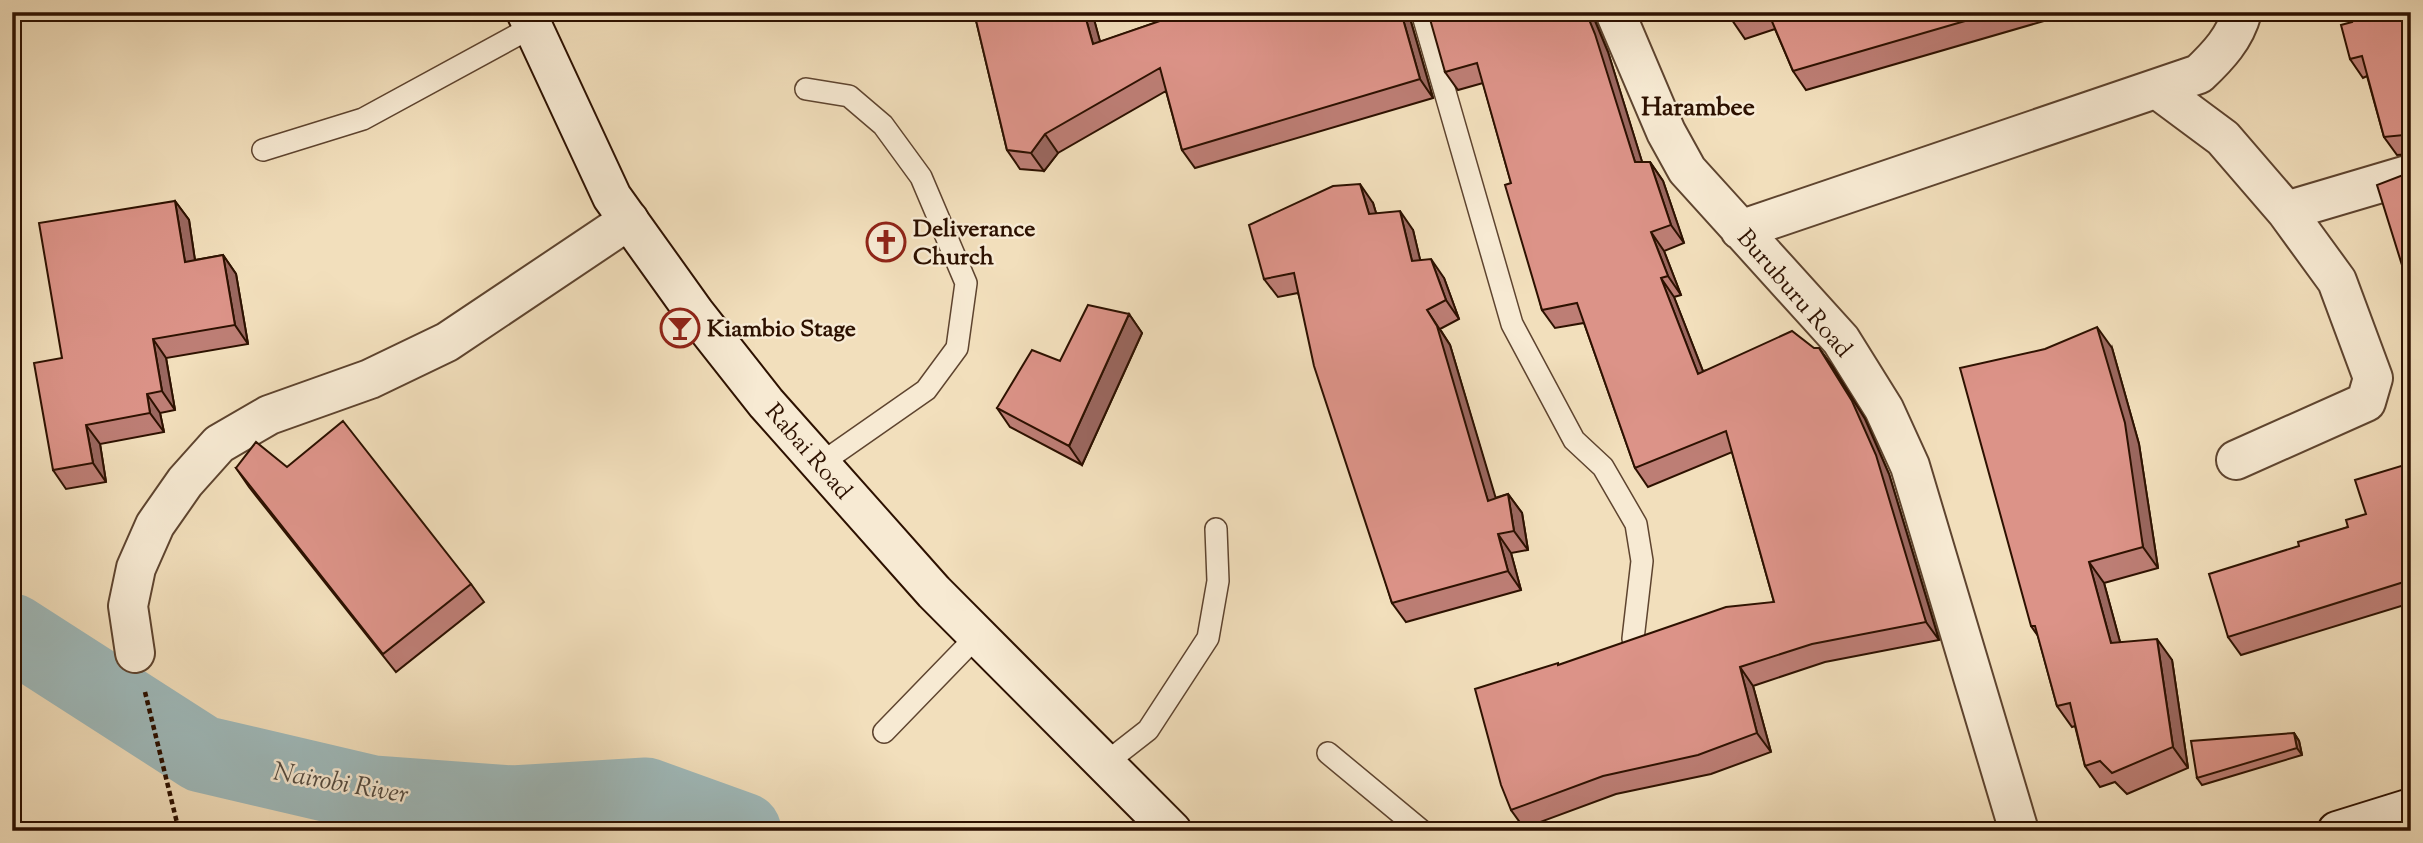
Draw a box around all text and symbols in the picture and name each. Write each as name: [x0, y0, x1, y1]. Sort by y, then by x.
district label: Harambee: [1641, 90, 1755, 127]
place label: Deliverance Church: [913, 213, 1036, 275]
church icon: Deliverance Church: [865, 221, 907, 263]
street label: Buruburu Road: [1728, 223, 1859, 366]
bar icon: Kiambio Stage: [659, 307, 701, 349]
place label: Kiambio Stage: [707, 313, 856, 347]
street label: Rabai Road: [756, 397, 859, 508]
water label: Nairobi River: [270, 754, 411, 815]

